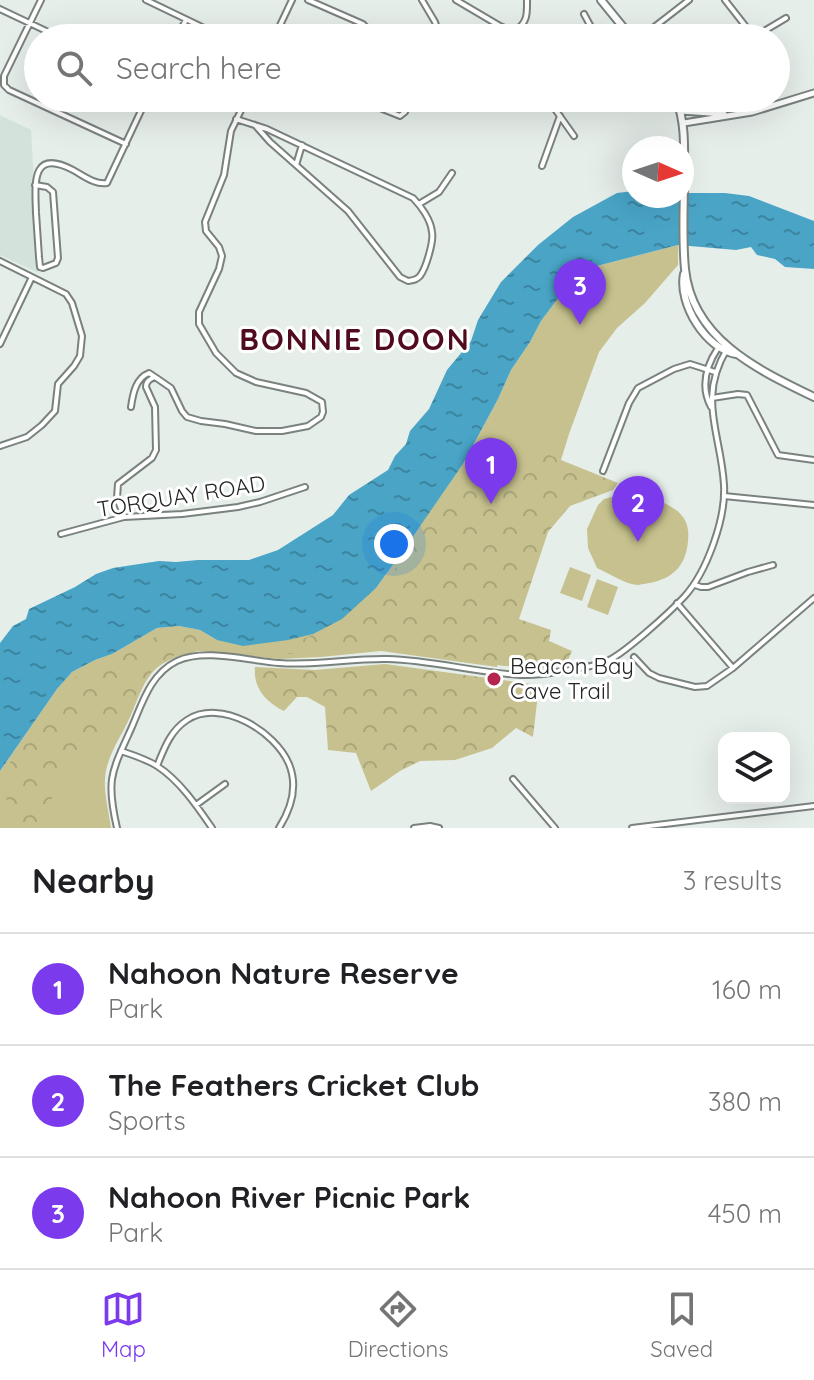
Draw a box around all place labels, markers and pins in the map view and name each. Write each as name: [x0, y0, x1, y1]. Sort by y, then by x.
pin: 3: [554, 259, 606, 325]
pin: 1: [465, 438, 517, 504]
pin: 2: [612, 476, 664, 542]
place label: Beacon Bay Cave Trail: [510, 652, 634, 705]
marker: Beacon Bay Cave Trail: [485, 670, 503, 688]

